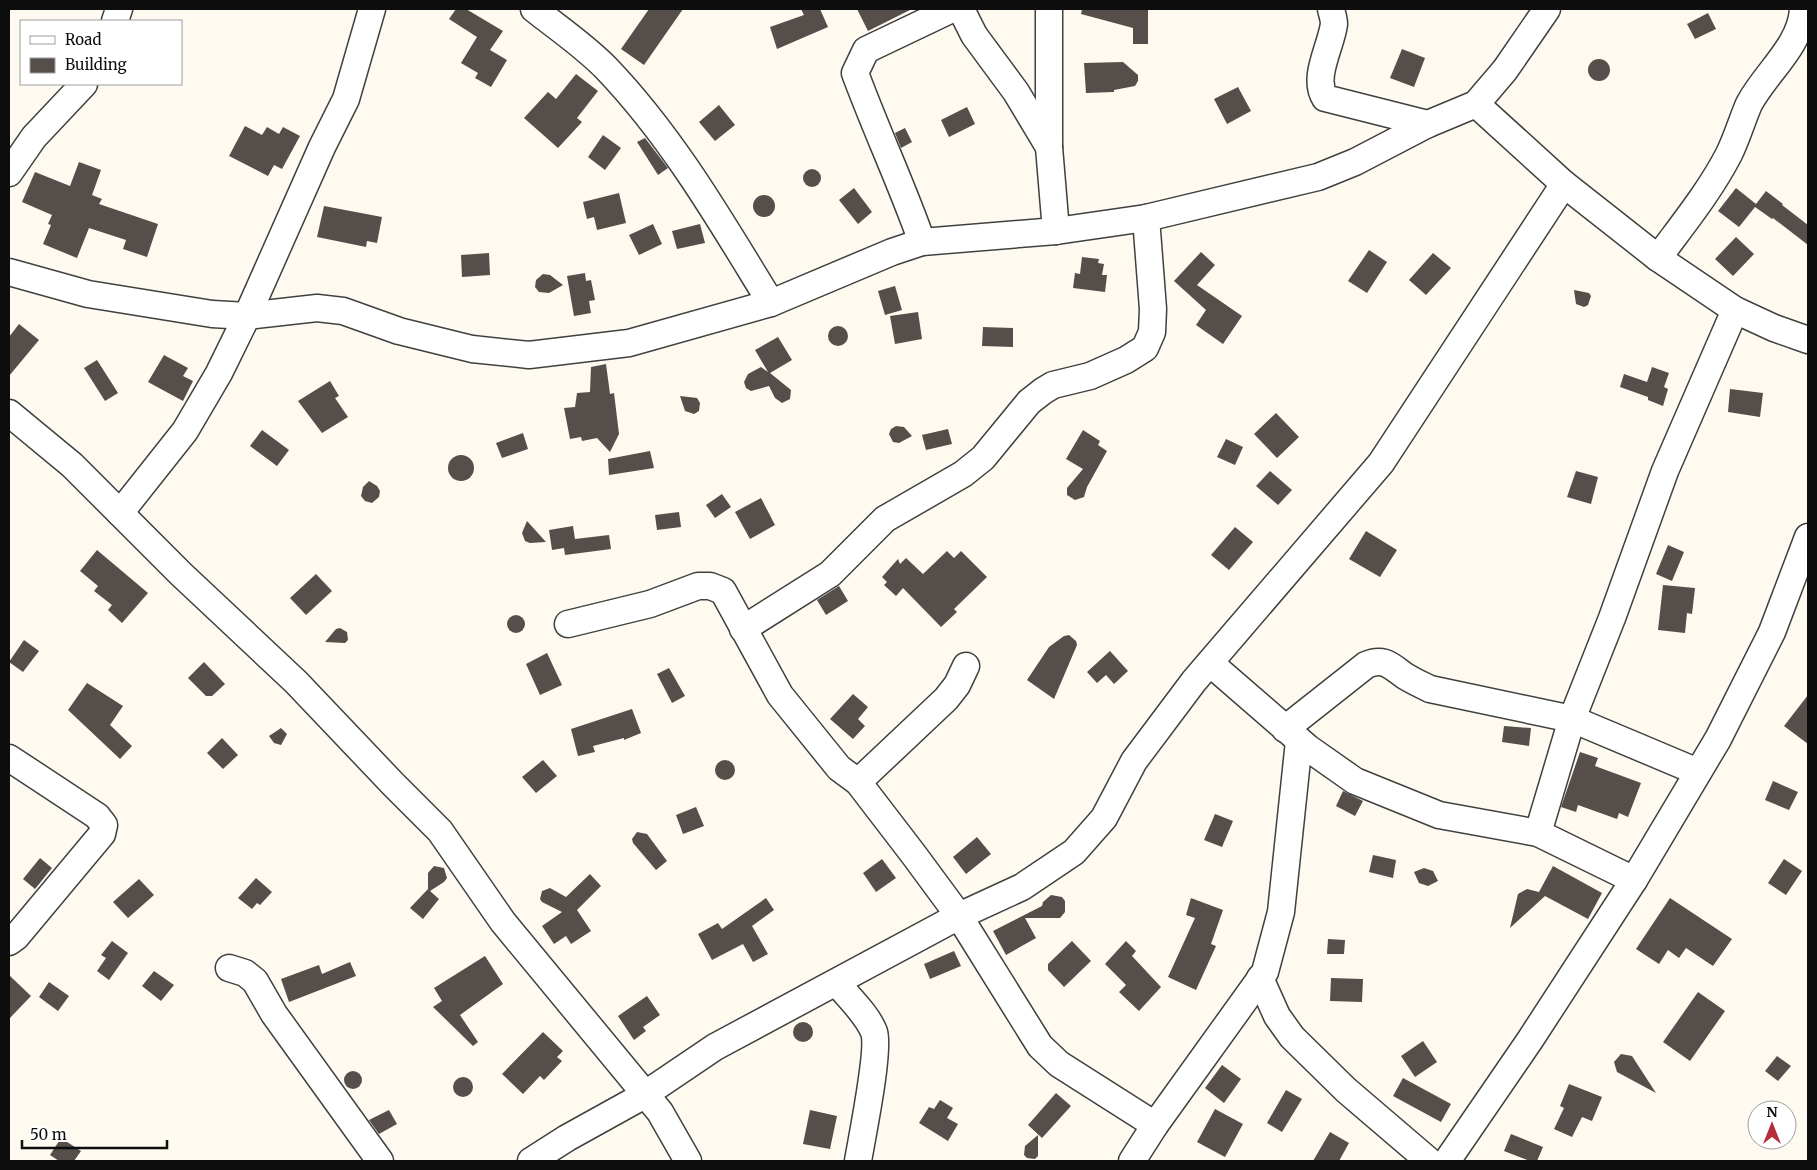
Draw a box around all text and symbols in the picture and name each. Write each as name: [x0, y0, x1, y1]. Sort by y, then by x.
legend: [20, 20, 182, 85]
text: Road: [65, 30, 101, 49]
text: Building: [65, 55, 127, 74]
north arrow: [1747, 1100, 1797, 1150]
text: N: [1766, 1103, 1778, 1121]
scale bar: [22, 1118, 168, 1150]
text: 50 m: [30, 1125, 67, 1144]

